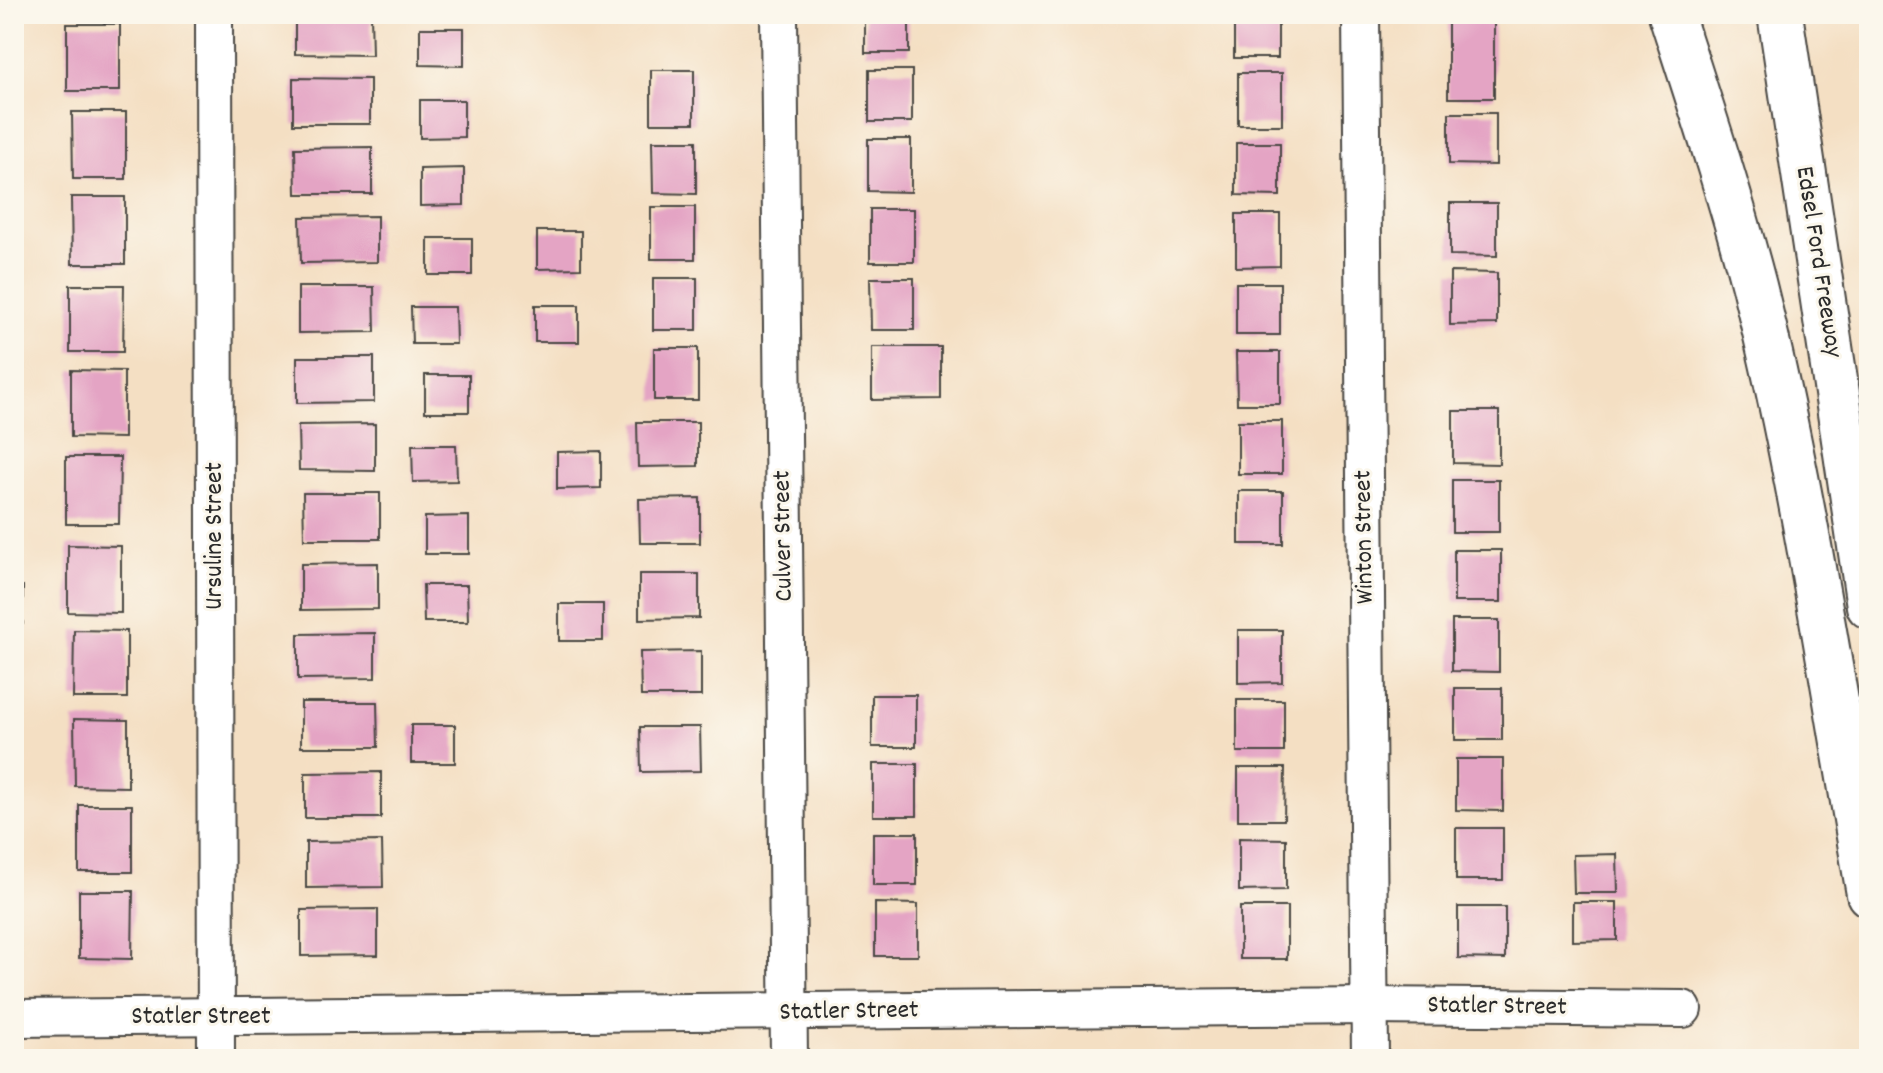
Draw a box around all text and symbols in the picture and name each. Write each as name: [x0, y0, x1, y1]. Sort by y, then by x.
street label: Edsel Ford Freeway: [1785, 164, 1851, 361]
street label: Ursuline Street: [197, 462, 234, 610]
street label: Winton Street: [1345, 469, 1385, 604]
street label: Culver Street: [764, 470, 804, 602]
street label: Statler Street: [1427, 987, 1567, 1027]
street label: Statler Street: [779, 992, 919, 1032]
street label: Statler Street: [131, 999, 271, 1036]

